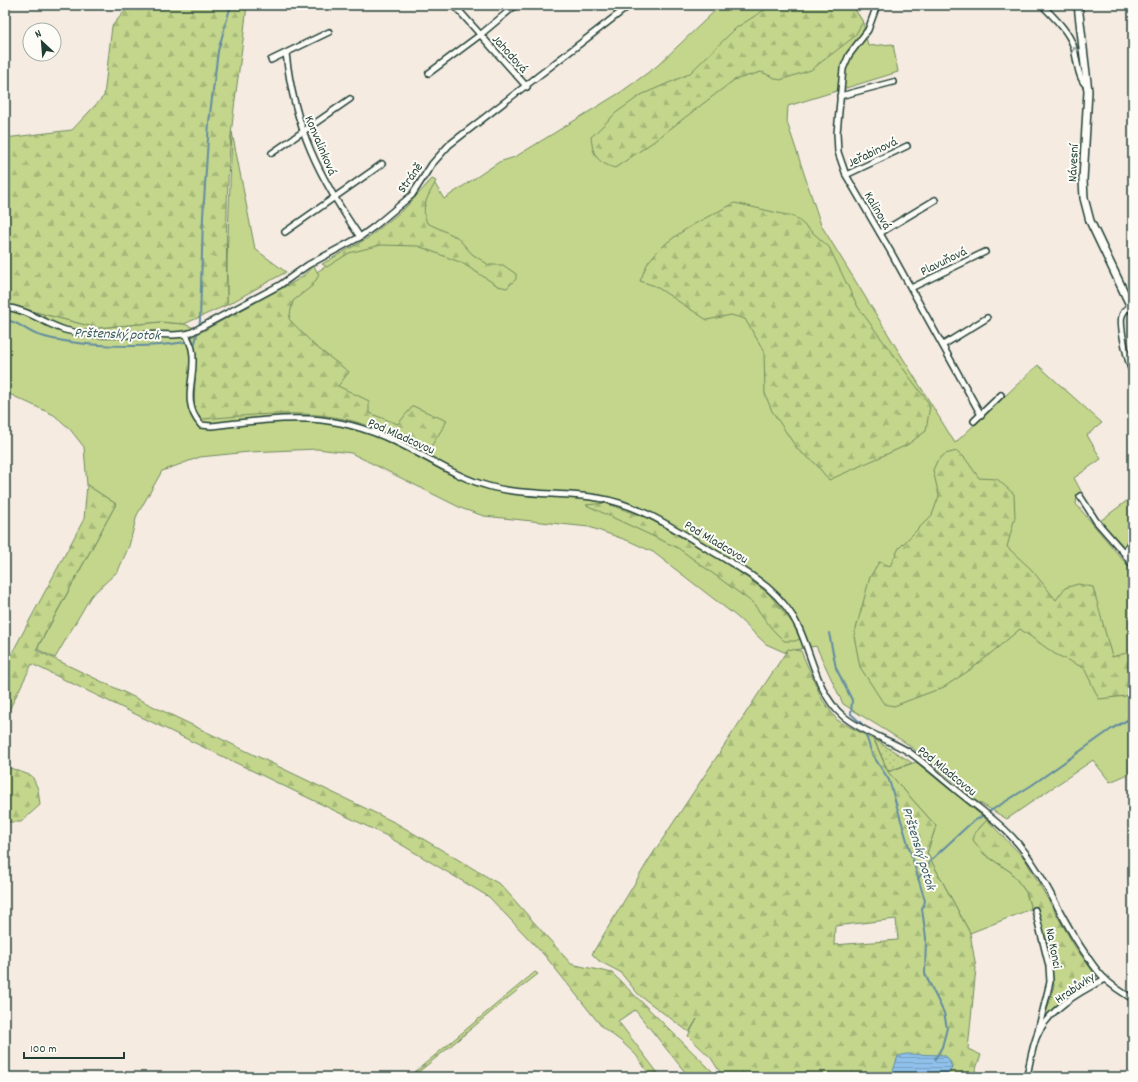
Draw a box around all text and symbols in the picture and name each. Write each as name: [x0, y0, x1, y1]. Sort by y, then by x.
north arrow: [22, 22, 62, 62]
text: N: [33, 26, 45, 43]
street label: Jahodová: [487, 31, 532, 79]
one-way arrow: [1071, 47, 1080, 54]
street label: Konvalinková: [298, 113, 341, 180]
street label: Jeřabinová: [845, 133, 902, 173]
street label: Návesní: [1064, 142, 1085, 183]
street label: Stráně: [394, 159, 429, 198]
street label: Kalinová: [858, 189, 896, 234]
street label: Plavuňová: [918, 243, 971, 282]
water label: Prštenský potok: [74, 324, 161, 347]
street label: Pod Mladcovou: [364, 414, 438, 461]
street label: Pod Mladcovou: [680, 517, 751, 570]
street label: Pod Mladcovou: [913, 742, 980, 802]
water label: Prštenský potok: [896, 805, 941, 894]
street label: Na Konci: [1039, 927, 1066, 971]
street label: Hrabůvky: [1052, 968, 1100, 1009]
scale bar: [24, 1034, 124, 1060]
text: 100 m: [30, 1041, 57, 1058]

